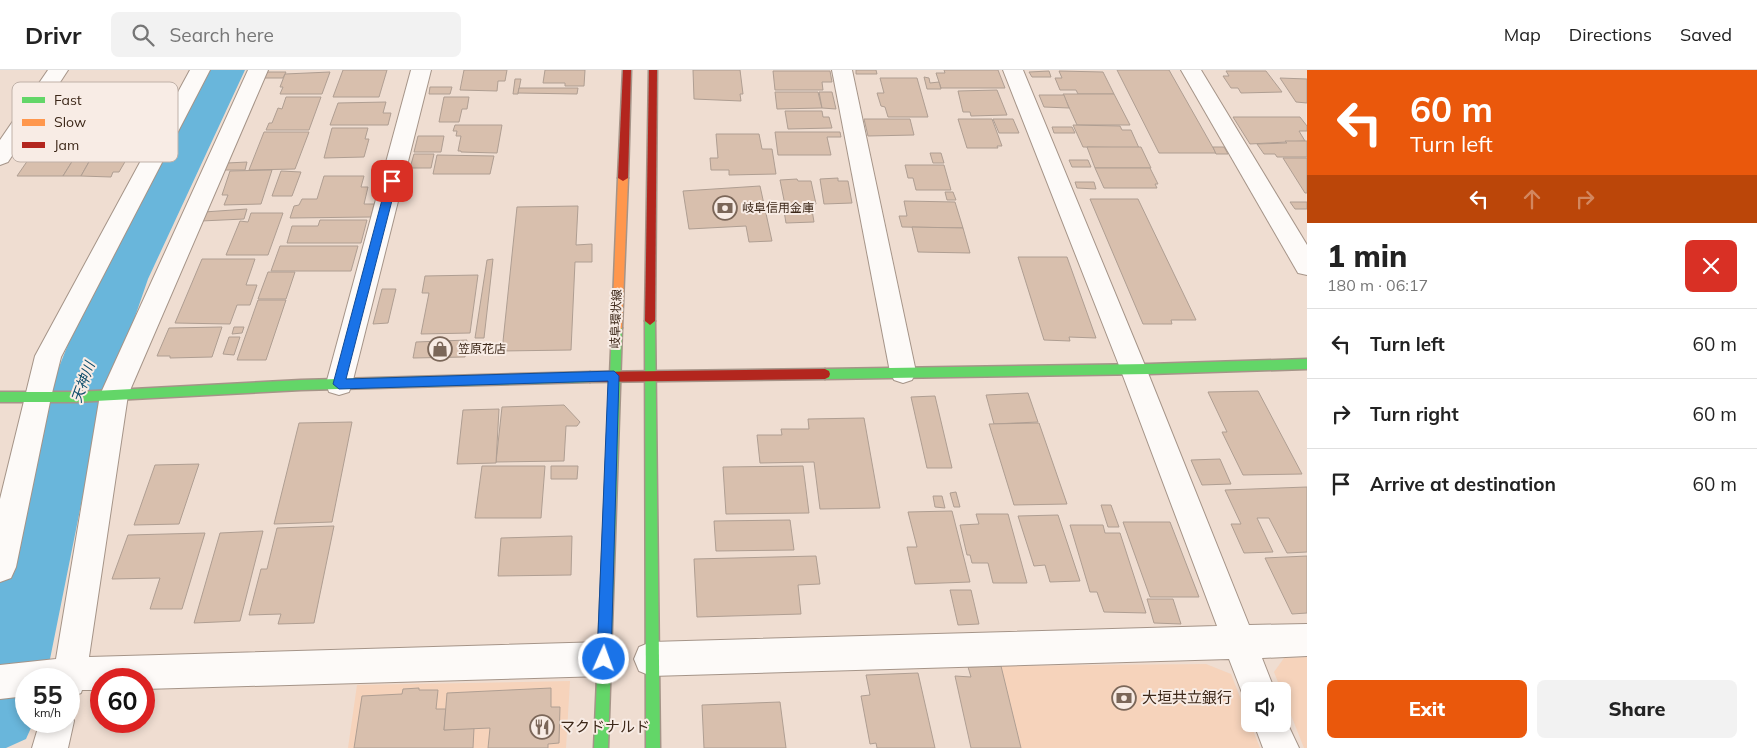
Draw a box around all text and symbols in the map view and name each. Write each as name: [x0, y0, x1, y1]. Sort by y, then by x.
search box: [111, 12, 461, 57]
text: Drivr: [25, 20, 81, 50]
icon: search: [129, 21, 157, 49]
text: Search here: [169, 23, 274, 47]
text: Map: [1504, 23, 1541, 46]
text: Directions: [1569, 23, 1652, 46]
text: Saved: [1680, 23, 1732, 46]
legend: [12, 82, 178, 162]
text: 60 m: [1410, 87, 1493, 131]
icon: left: [1327, 90, 1392, 155]
text: Fast: [54, 91, 82, 109]
text: Slow: [54, 113, 86, 131]
text: Turn left: [1410, 130, 1493, 158]
text: Jam: [54, 136, 79, 154]
pin: [371, 160, 413, 202]
icon: arrive: [378, 167, 406, 195]
icon: left: [1465, 185, 1493, 213]
icon: ahead: [1518, 185, 1546, 213]
icon: right: [1571, 185, 1599, 213]
bank icon: 岐阜信用金庫: [712, 195, 738, 221]
place label: 岐阜信用金庫: [742, 200, 814, 215]
text: 1 min: [1327, 237, 1407, 275]
button: close: [1685, 240, 1737, 292]
text: 180 m · 06:17: [1327, 275, 1428, 295]
street label: 岐阜環状線: [607, 289, 624, 349]
icon: left: [1327, 330, 1355, 358]
text: Turn left: [1370, 332, 1445, 356]
text: 60 m: [1693, 332, 1737, 356]
shop icon: 笠原花店: [427, 336, 453, 362]
place label: 笠原花店: [458, 341, 506, 356]
water label: 天神川: [67, 357, 99, 405]
icon: right: [1327, 400, 1355, 428]
text: Turn right: [1370, 402, 1459, 426]
text: 60 m: [1693, 402, 1737, 426]
icon: arrive: [1327, 470, 1355, 498]
text: Arrive at destination: [1370, 472, 1556, 496]
text: 60 m: [1693, 472, 1737, 496]
position arrow: [577, 632, 629, 684]
speed limit sign: 60: [90, 668, 155, 733]
text: 55: [32, 679, 63, 710]
button: Exit: [1327, 680, 1527, 738]
button: Share: [1537, 680, 1737, 738]
map controls: [1241, 682, 1291, 732]
button: sound: [1241, 682, 1291, 732]
bank icon: 大垣共立銀行: [1111, 685, 1137, 711]
place label: 大垣共立銀行: [1142, 688, 1232, 707]
text: km/h: [34, 705, 61, 720]
restaurant icon: マクドナルド: [529, 714, 555, 740]
place label: マクドナルド: [560, 717, 650, 736]

